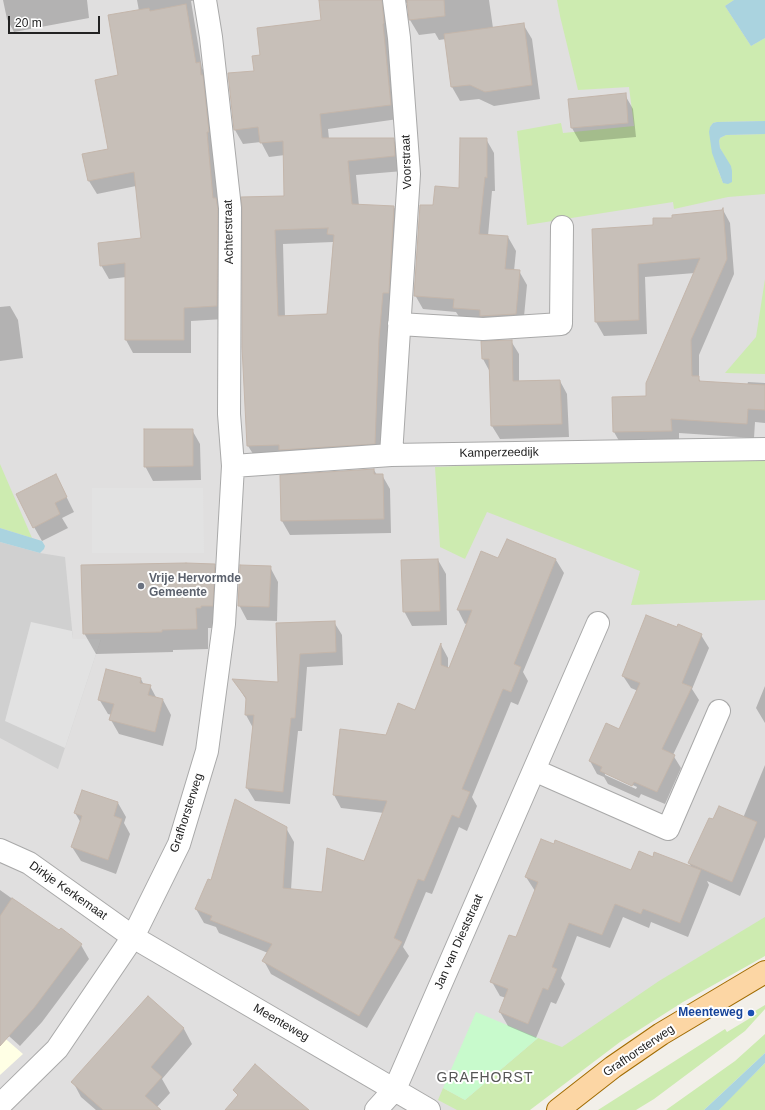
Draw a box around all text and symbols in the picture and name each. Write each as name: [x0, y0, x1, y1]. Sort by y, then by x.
scale bar: [10, 8, 102, 34]
text: 20 m: [15, 16, 42, 30]
street label: Voorstraat: [399, 134, 415, 190]
street label: Achterstraat: [221, 200, 237, 264]
street label: Kamperzeedijk: [459, 445, 539, 461]
place label: Vrije Hervormde Gemeente: [149, 572, 241, 600]
marker: Vrije Hervormde Gemeente: [136, 581, 146, 591]
street label: Grafhorsterweg: [167, 771, 207, 855]
street label: Dirkje Kerkemaat: [26, 859, 110, 923]
street label: Jan van Dieststraat: [432, 892, 486, 992]
street label: Meenteweg: [251, 1001, 311, 1045]
place label: Meenteweg: [678, 1006, 743, 1020]
marker: Meenteweg: [746, 1008, 756, 1018]
street label: Grafhorsterweg: [601, 1022, 677, 1080]
district label: GRAFHORST: [437, 1070, 533, 1086]

